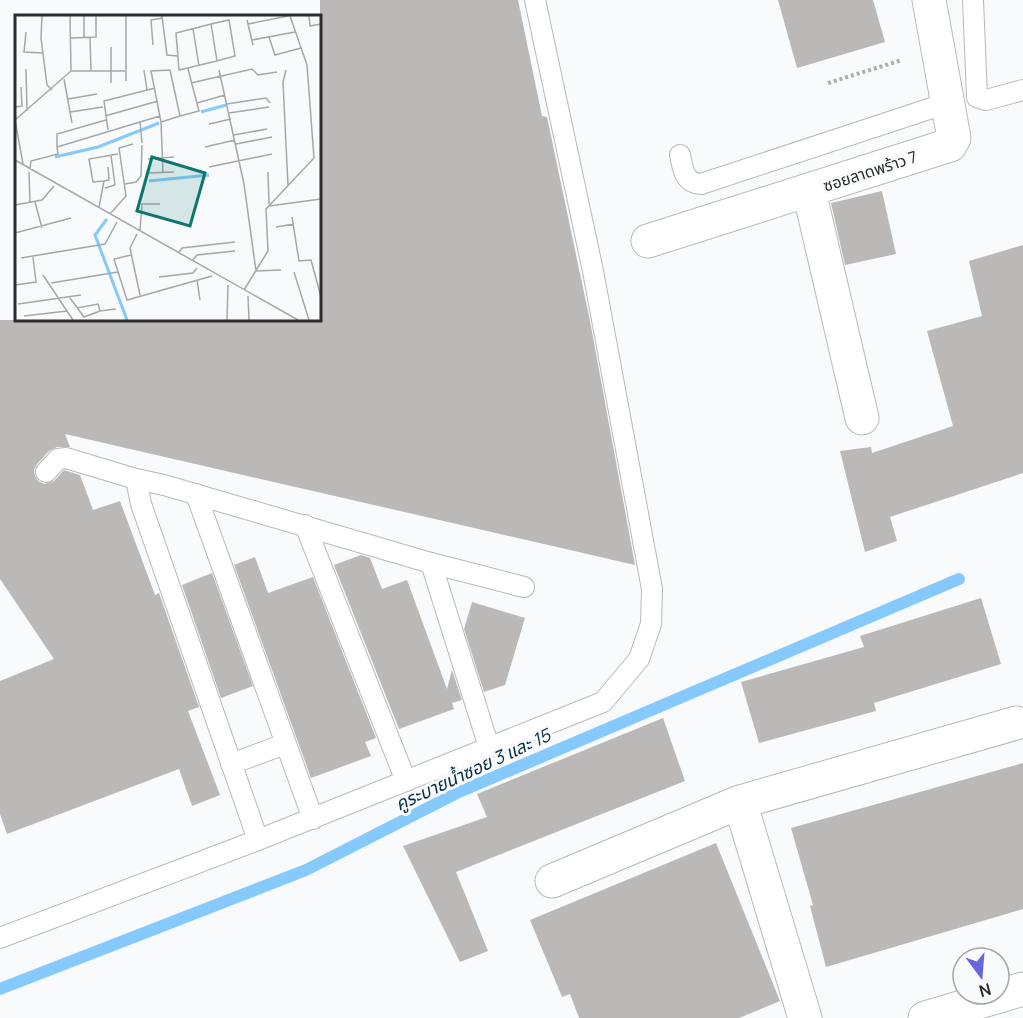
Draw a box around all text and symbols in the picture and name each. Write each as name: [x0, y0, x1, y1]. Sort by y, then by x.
inset map: [15, 15, 321, 321]
street label: ซอยลาดพร้าว 7: [820, 145, 920, 197]
water label: คูระบายน้ำซอย 3 และ 15: [391, 722, 556, 816]
north arrow: [951, 946, 1011, 1006]
text: N: [977, 978, 994, 1003]

